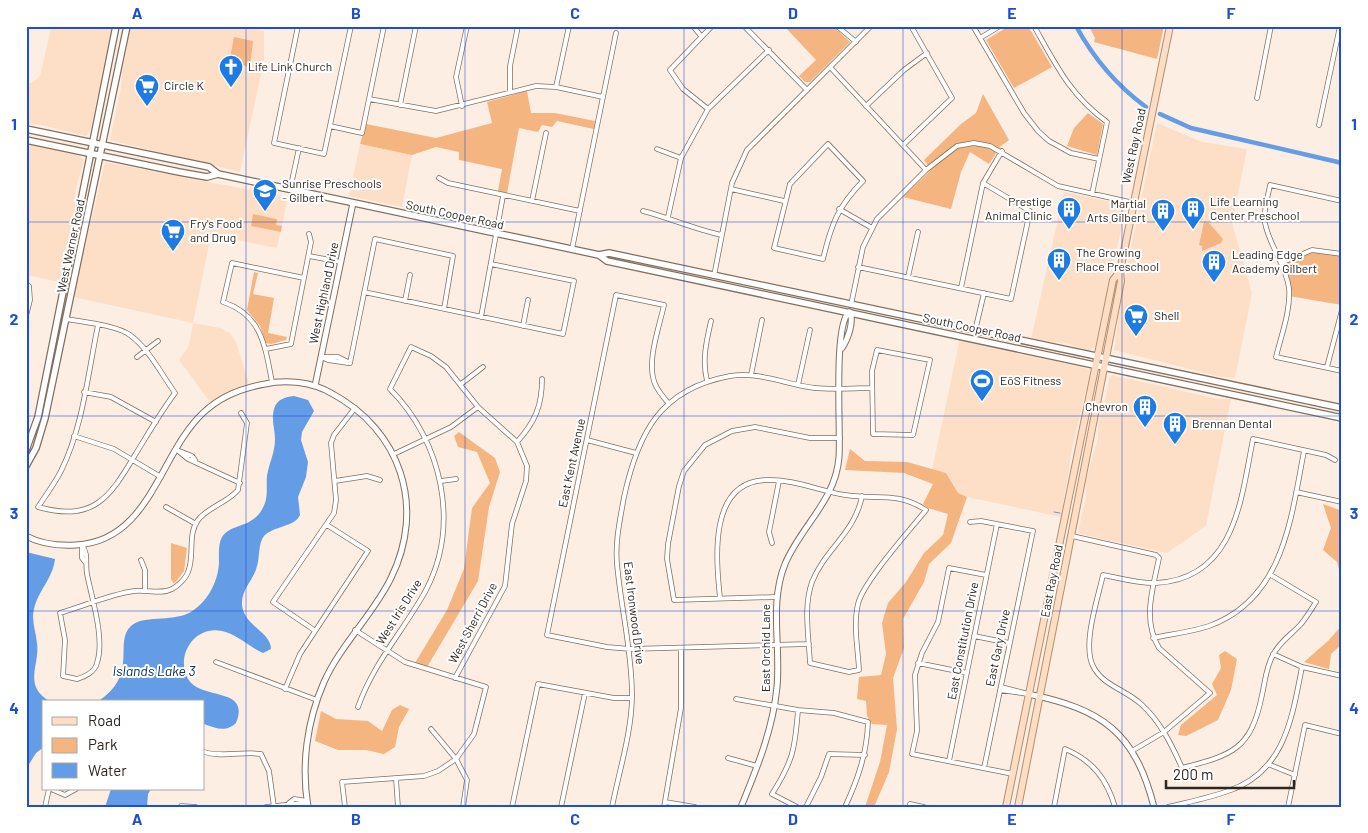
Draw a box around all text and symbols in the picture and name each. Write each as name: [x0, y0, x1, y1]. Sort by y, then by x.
text: A: [132, 3, 143, 22]
text: B: [351, 3, 361, 22]
text: C: [570, 3, 580, 22]
text: D: [788, 3, 798, 22]
text: E: [1007, 3, 1017, 22]
text: F: [1227, 3, 1236, 22]
church icon: Life Link Church: [218, 54, 244, 88]
place label: Life Link Church: [248, 59, 332, 73]
supermarket icon: Circle K: [134, 73, 160, 107]
place label: Circle K: [164, 78, 204, 92]
street label: West Ray Road: [1118, 107, 1148, 185]
text: 1: [11, 114, 17, 133]
text: 1: [1351, 114, 1357, 133]
place label: Sunrise Preschools - Gilbert: [282, 176, 382, 204]
school or university icon: Sunrise Preschools - Gilbert: [252, 178, 278, 212]
place label: Prestige Animal Clinic: [985, 194, 1052, 222]
place label: Life Learning Center Preschool: [1210, 194, 1299, 222]
building icon: Prestige Animal Clinic: [1056, 196, 1082, 230]
place label: Martial Arts Gilbert: [1087, 196, 1146, 224]
building icon: Life Learning Center Preschool: [1180, 196, 1206, 230]
street label: South Cooper Road: [405, 197, 505, 231]
street label: West Warner Road: [53, 198, 87, 294]
building icon: Martial Arts Gilbert: [1150, 198, 1176, 232]
place label: Fry's Food and Drug: [190, 216, 242, 244]
supermarket icon: Fry's Food and Drug: [160, 218, 186, 252]
street label: West Highland Drive: [305, 241, 341, 345]
place label: The Growing Place Preschool: [1076, 245, 1159, 273]
building icon: The Growing Place Preschool: [1046, 247, 1072, 281]
place label: Leading Edge Academy Gilbert: [1232, 247, 1317, 275]
building icon: Leading Edge Academy Gilbert: [1201, 249, 1227, 283]
supermarket icon: Shell: [1123, 303, 1149, 337]
place label: Shell: [1154, 308, 1179, 322]
text: 2: [10, 309, 19, 328]
text: 2: [1350, 309, 1359, 328]
street label: South Cooper Road: [922, 310, 1022, 344]
sports icon: EōS Fitness: [969, 368, 995, 402]
place label: EōS Fitness: [1000, 373, 1062, 387]
building icon: Chevron: [1132, 394, 1158, 428]
place label: Chevron: [1085, 399, 1128, 413]
building icon: Brennan Dental: [1162, 411, 1188, 445]
place label: Brennan Dental: [1192, 416, 1272, 430]
street label: East Kent Avenue: [555, 417, 587, 509]
text: 3: [10, 503, 18, 522]
text: 3: [1350, 503, 1358, 522]
street label: East Ray Road: [1037, 543, 1065, 618]
street label: East Ironwood Drive: [622, 561, 648, 665]
street label: West Iris Drive: [373, 576, 424, 647]
street label: West Sherri Drive: [445, 580, 499, 665]
street label: East Constitution Drive: [944, 581, 980, 701]
street label: East Orchid Lane: [758, 604, 772, 692]
street label: East Gary Drive: [982, 608, 1012, 688]
water label: Islands Lake 3: [112, 662, 196, 679]
text: 4: [9, 698, 19, 717]
text: 4: [1349, 698, 1359, 717]
legend: [42, 700, 205, 790]
text: Road: [88, 711, 121, 729]
text: Park: [88, 735, 118, 753]
scale bar: [1166, 758, 1293, 790]
text: Water: [88, 761, 127, 779]
text: 200 m: [1173, 765, 1213, 783]
text: A: [132, 809, 143, 828]
text: B: [351, 809, 361, 828]
text: C: [570, 809, 580, 828]
text: D: [788, 809, 798, 828]
text: E: [1007, 809, 1017, 828]
text: F: [1227, 809, 1236, 828]

